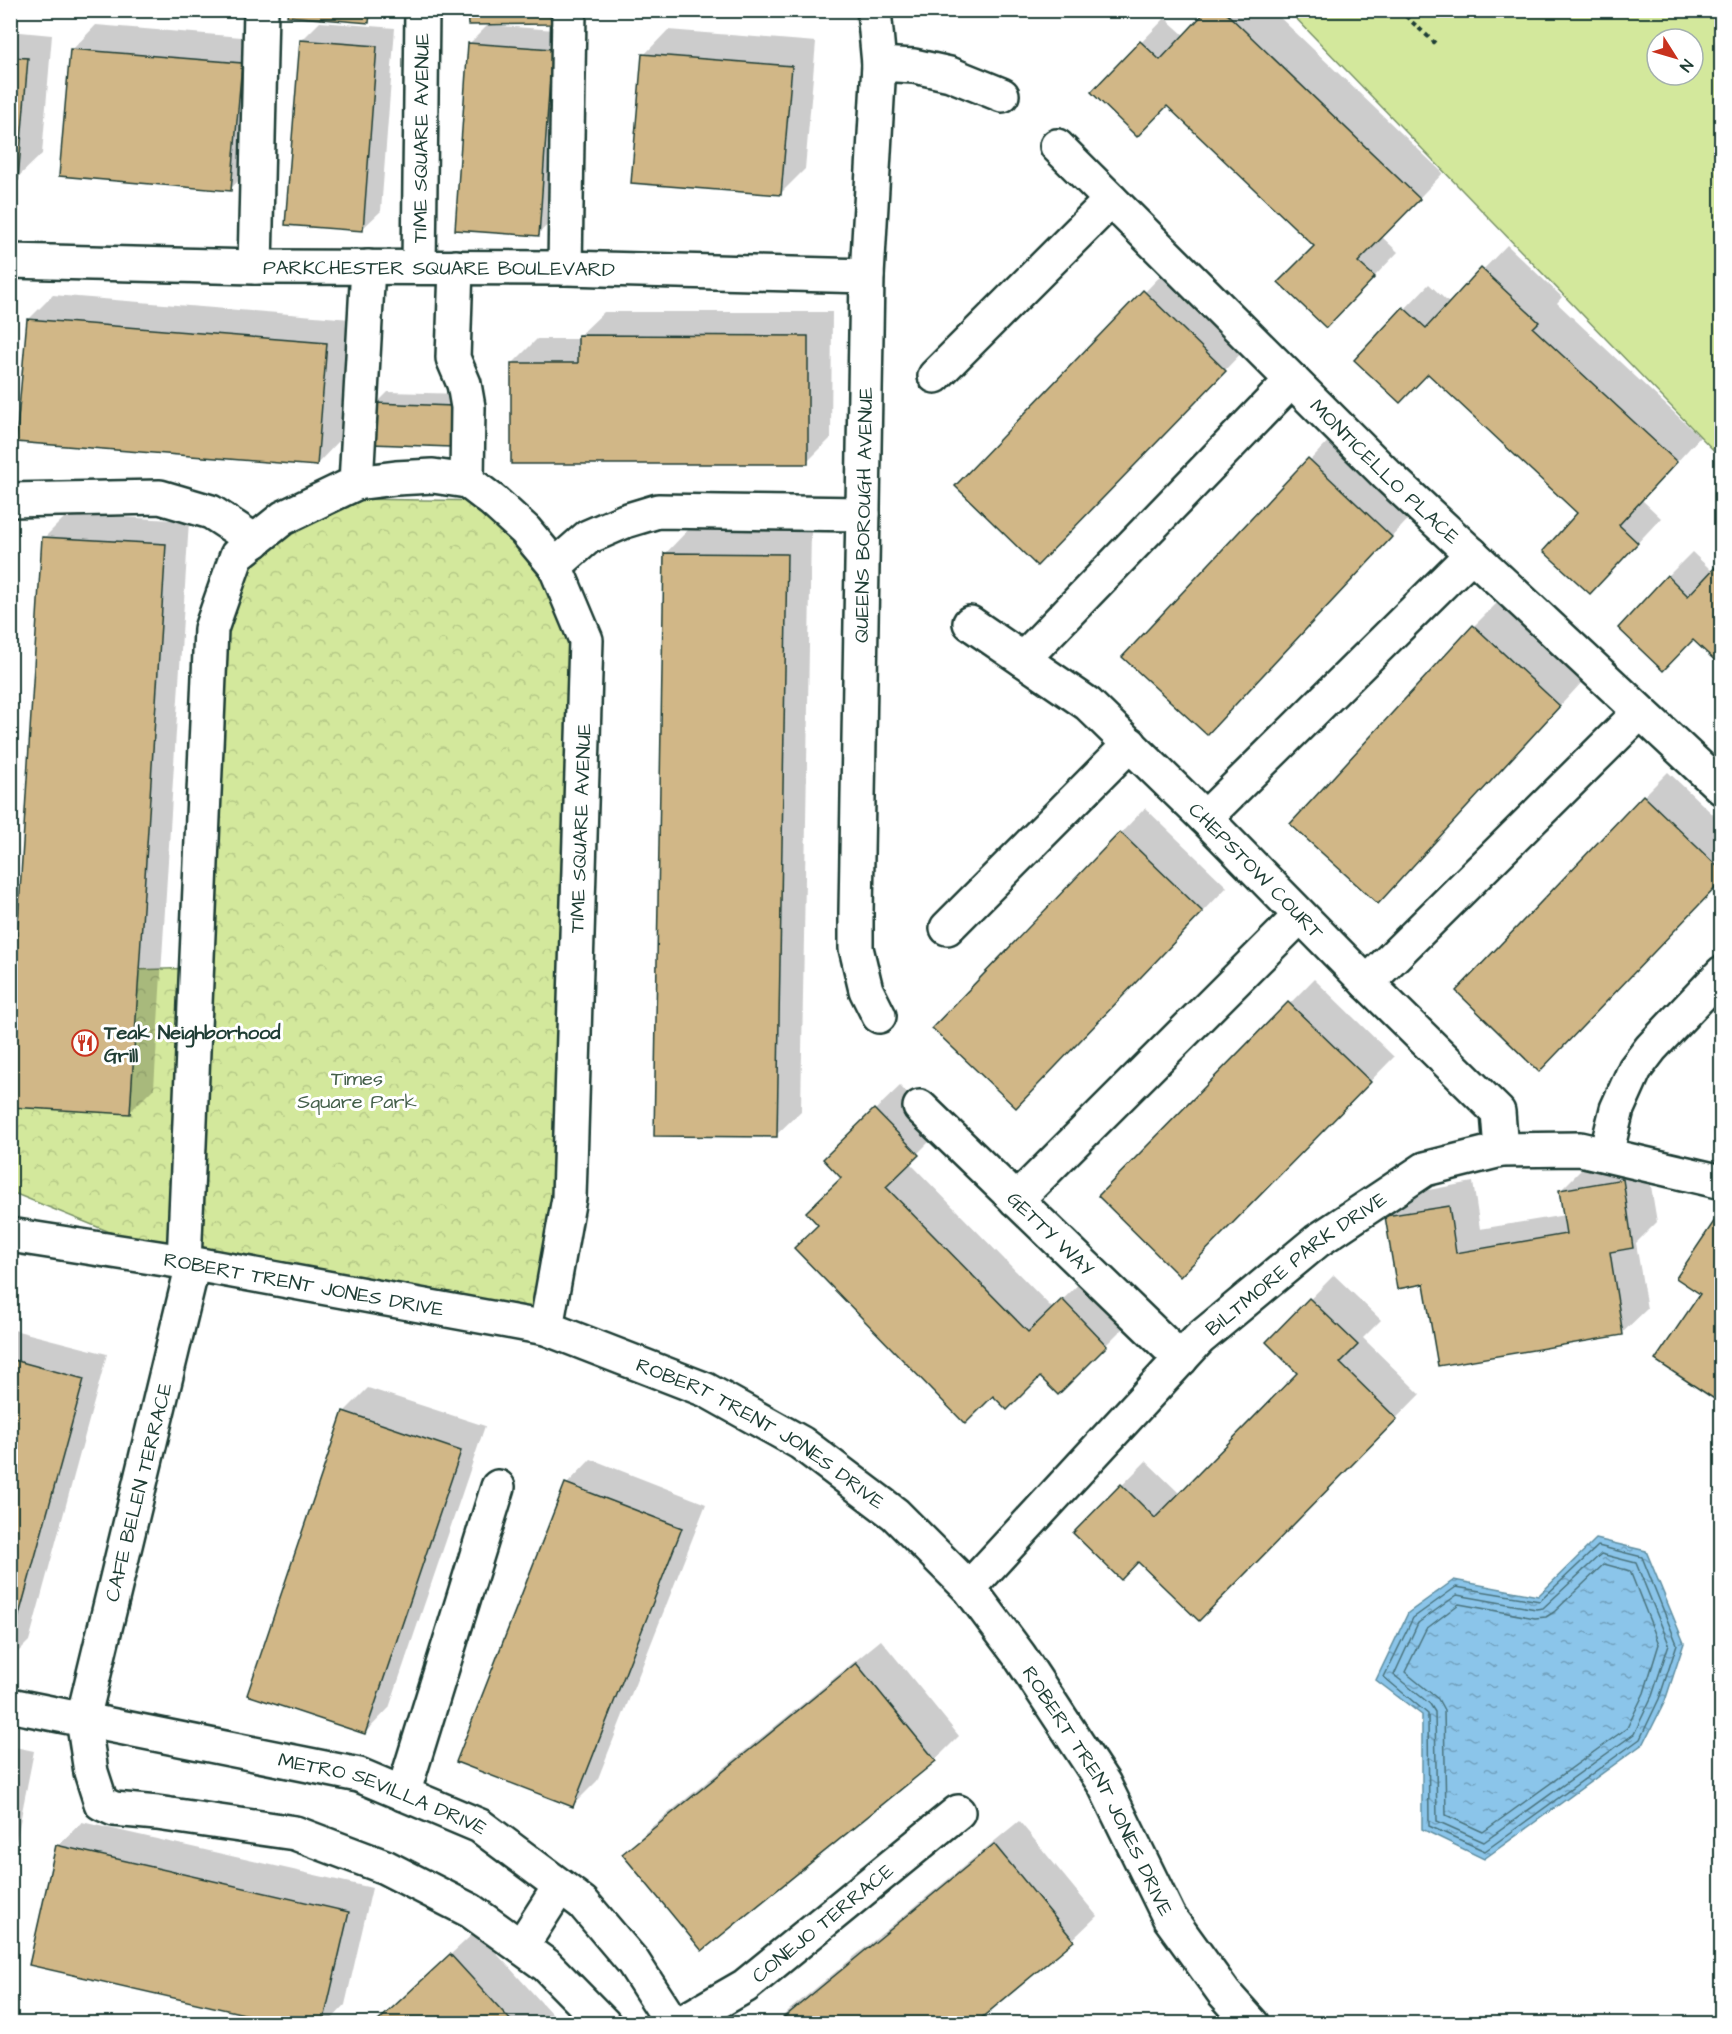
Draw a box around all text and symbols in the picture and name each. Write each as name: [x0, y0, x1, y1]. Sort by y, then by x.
north arrow: [1645, 27, 1705, 87]
street label: TIME SQUARE AVENUE: [406, 33, 437, 243]
text: N: [1674, 55, 1698, 76]
street label: PARKCHESTER SQUARE BOULEVARD: [263, 254, 615, 284]
street label: QUEENS BOROUGH AVENUE: [848, 387, 880, 643]
street label: MONTICELLO PLACE: [1303, 393, 1466, 551]
street label: TIME SQUARE AVENUE: [563, 722, 599, 933]
street label: CHEPSTOW COURT: [1182, 796, 1330, 946]
place label: Teak Neighborhood Grill: [103, 1019, 281, 1070]
restaurant icon: Teak Neighborhood Grill: [70, 1028, 100, 1058]
park label: Times Square Park: [297, 1065, 417, 1116]
street label: GETTY WAY: [1000, 1185, 1100, 1283]
street label: BILTMORE PARK DRIVE: [1200, 1185, 1393, 1343]
street label: ROBERT TRENT JONES DRIVE: [162, 1246, 446, 1324]
street label: ROBERT TRENT JONES DRIVE: [632, 1351, 890, 1516]
street label: CAFE BELEN TERRACE: [98, 1380, 180, 1605]
street label: ROBERT TRENT JONES DRIVE: [1015, 1661, 1179, 1921]
street label: METRO SEVILLA DRIVE: [276, 1746, 493, 1842]
street label: CONEJO TERRACE: [746, 1857, 900, 1990]

